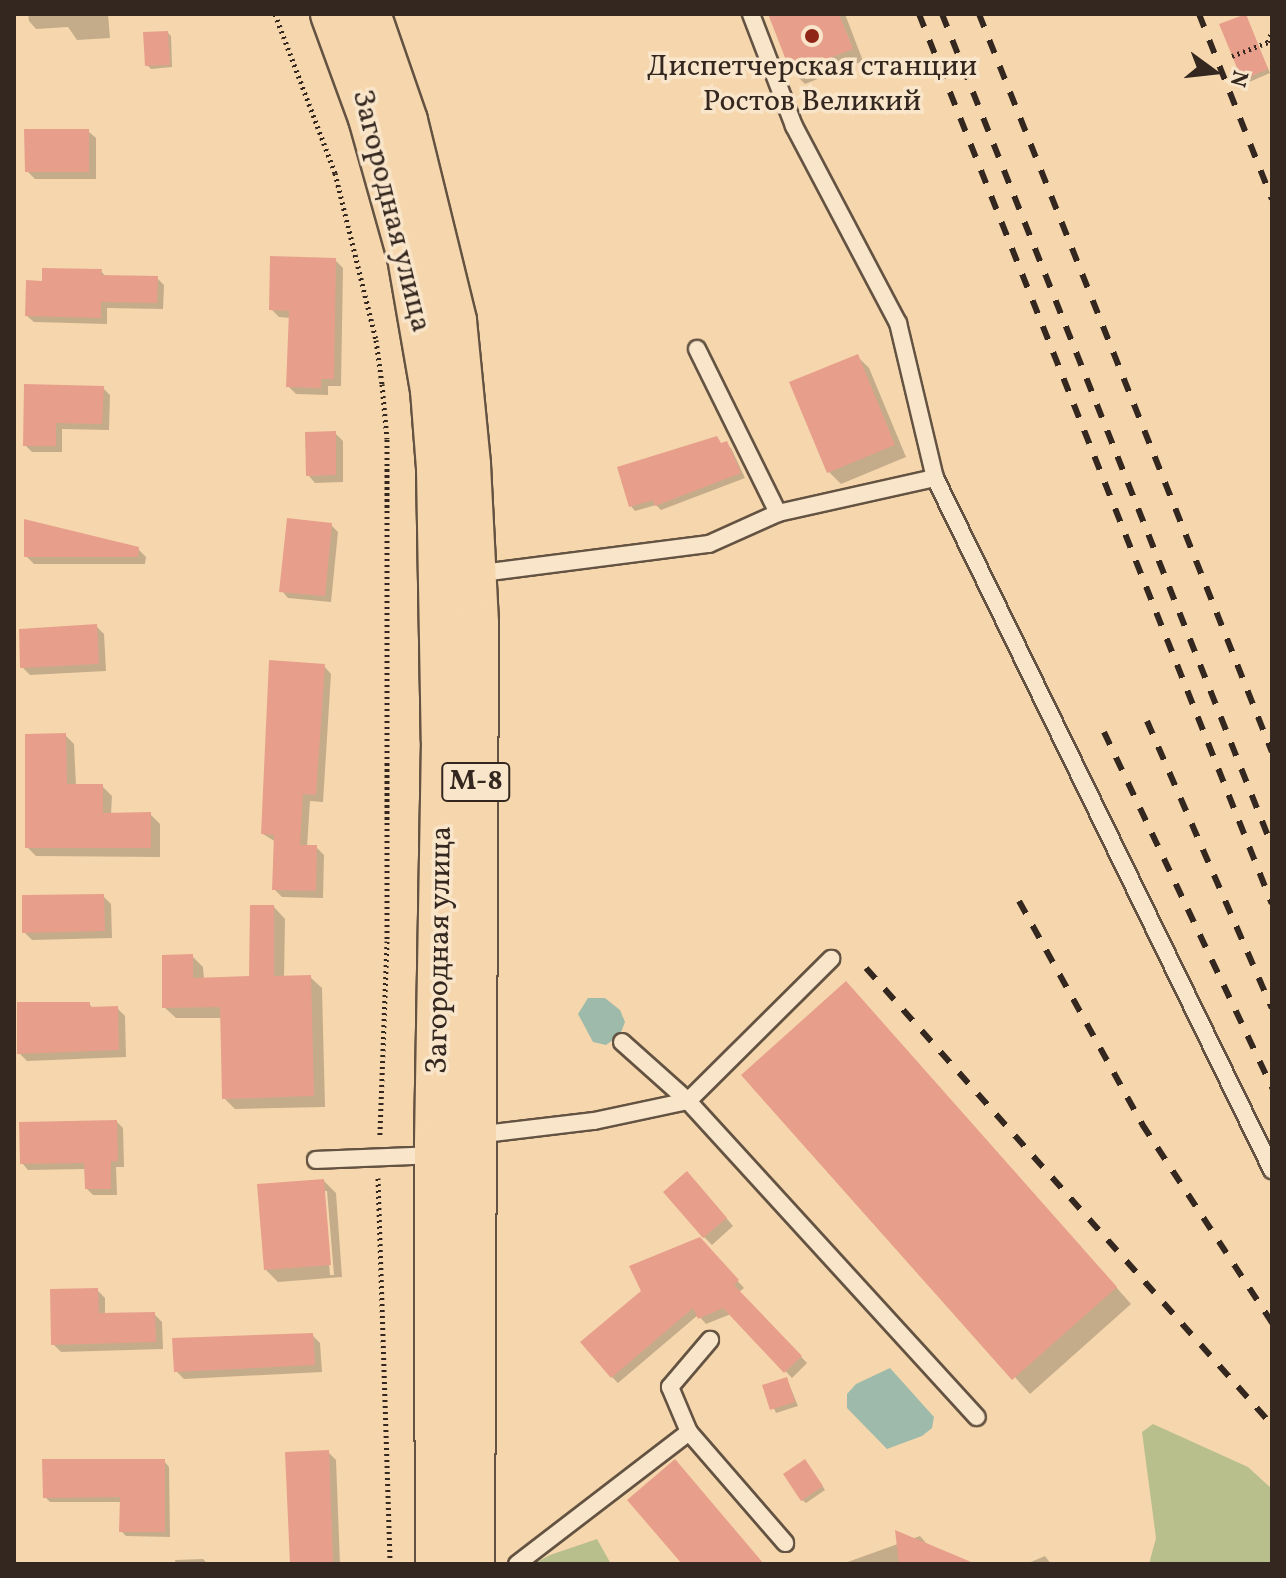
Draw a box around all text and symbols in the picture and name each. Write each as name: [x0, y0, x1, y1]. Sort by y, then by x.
marker: Диспетчерская станции Ростов Великий: [803, 27, 821, 45]
north arrow: [1174, 32, 1254, 112]
place label: Диспетчерская станции Ростов Великий: [647, 49, 977, 120]
text: N: [1221, 67, 1255, 90]
street label: Загородная улица: [343, 86, 439, 336]
road number: М-8: [440, 758, 512, 806]
street label: Загородная улица: [420, 825, 460, 1075]

